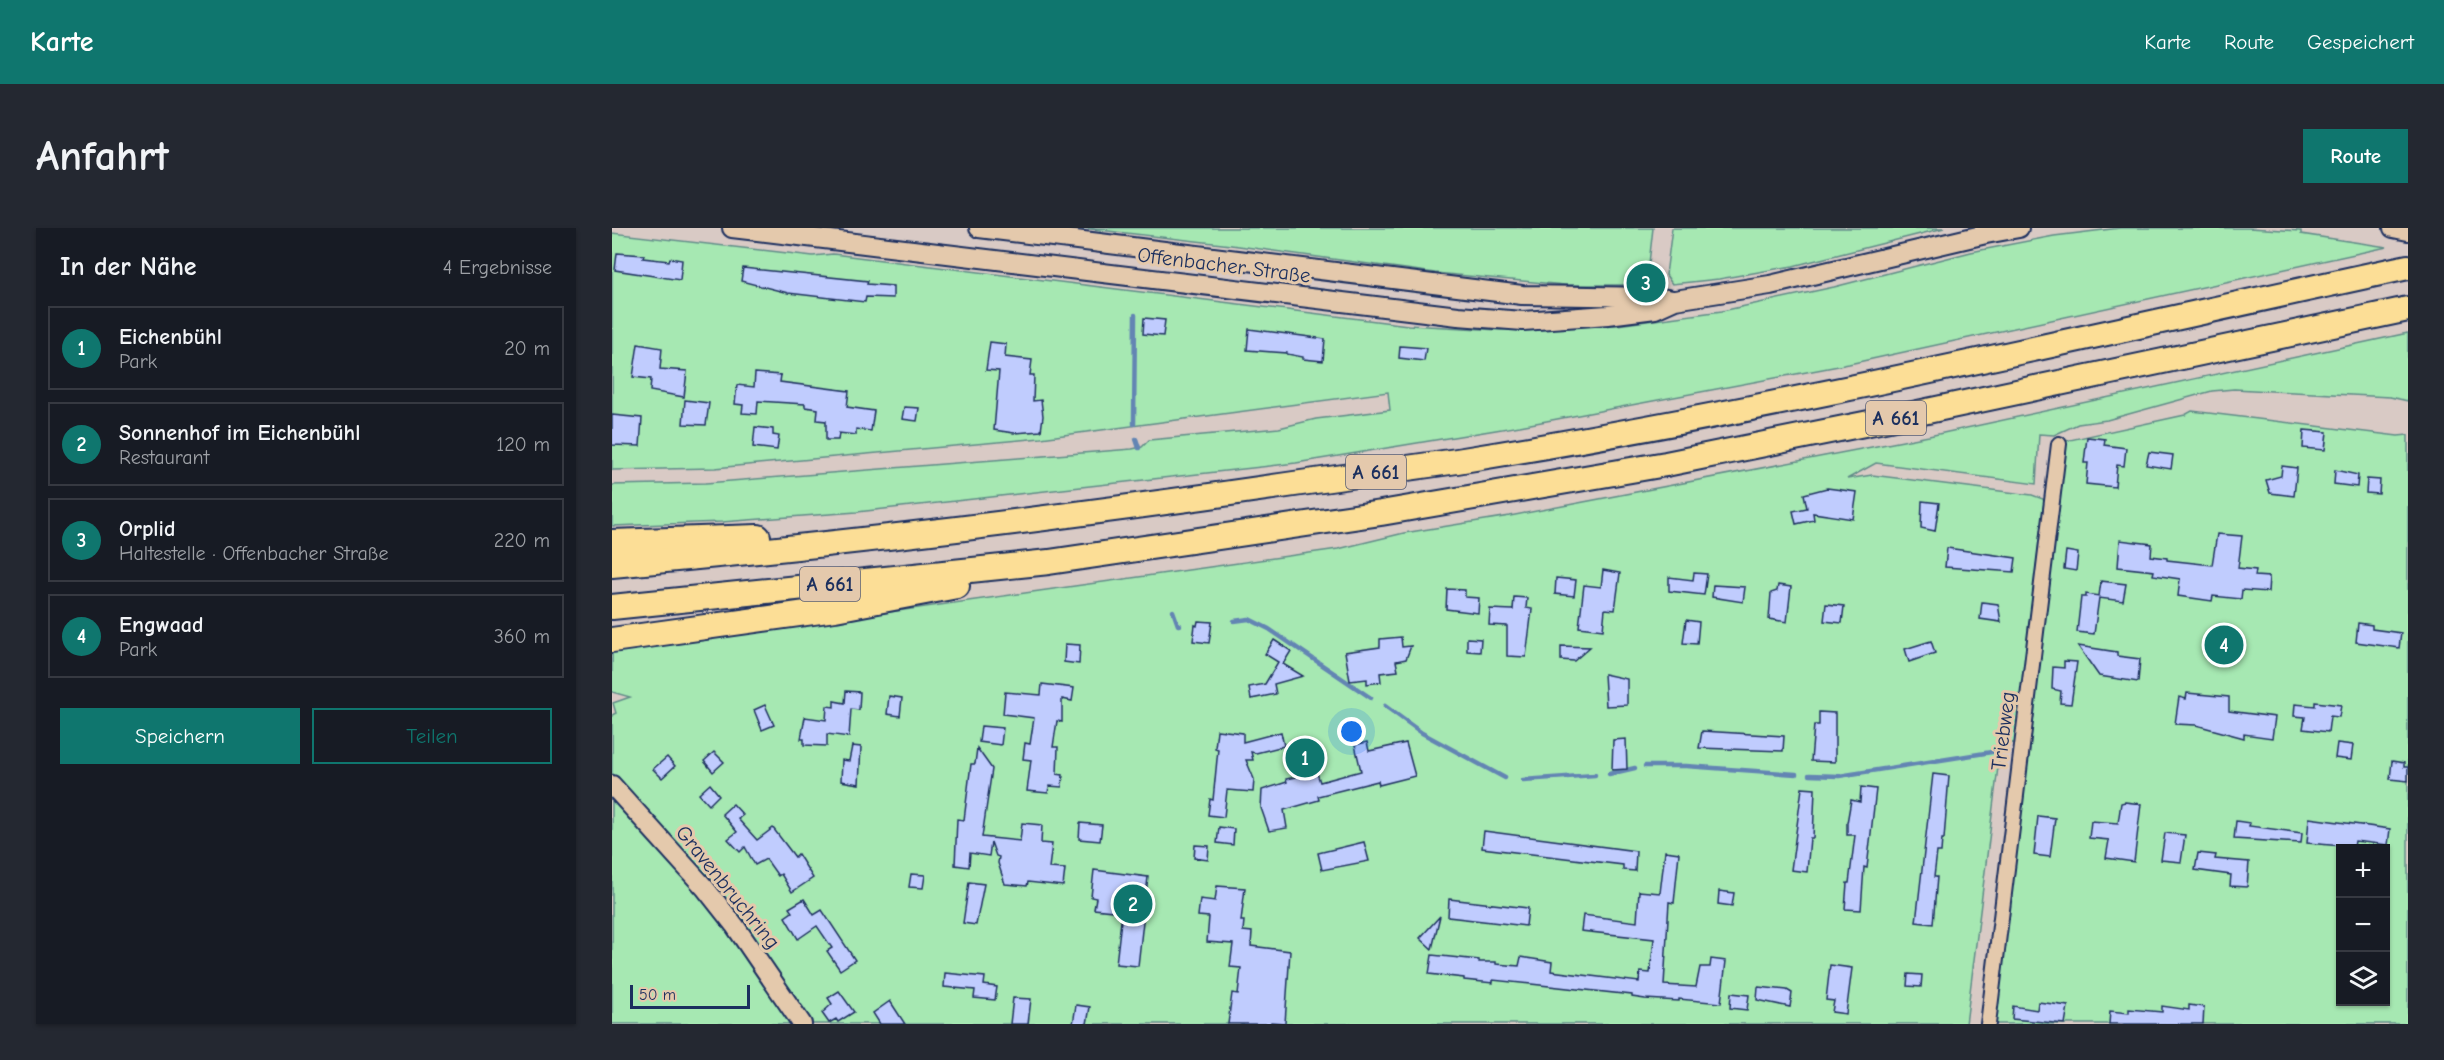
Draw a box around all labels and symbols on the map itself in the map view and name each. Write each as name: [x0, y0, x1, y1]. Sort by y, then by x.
street label: Offenbacher Straße: [1136, 242, 1312, 288]
pin: 3: [1626, 260, 1666, 306]
road number: A 661: [1866, 401, 1926, 435]
road number: A 661: [1346, 455, 1406, 489]
road number: A 661: [800, 567, 860, 601]
pin: 4: [2204, 622, 2244, 668]
street label: Triebweg: [1986, 690, 2020, 772]
your location: [1337, 717, 1366, 746]
pin: 1: [1286, 736, 1324, 780]
street label: Gravenbruchring: [671, 820, 785, 954]
pin: 2: [1114, 882, 1152, 926]
scale bar: [630, 982, 750, 1010]

